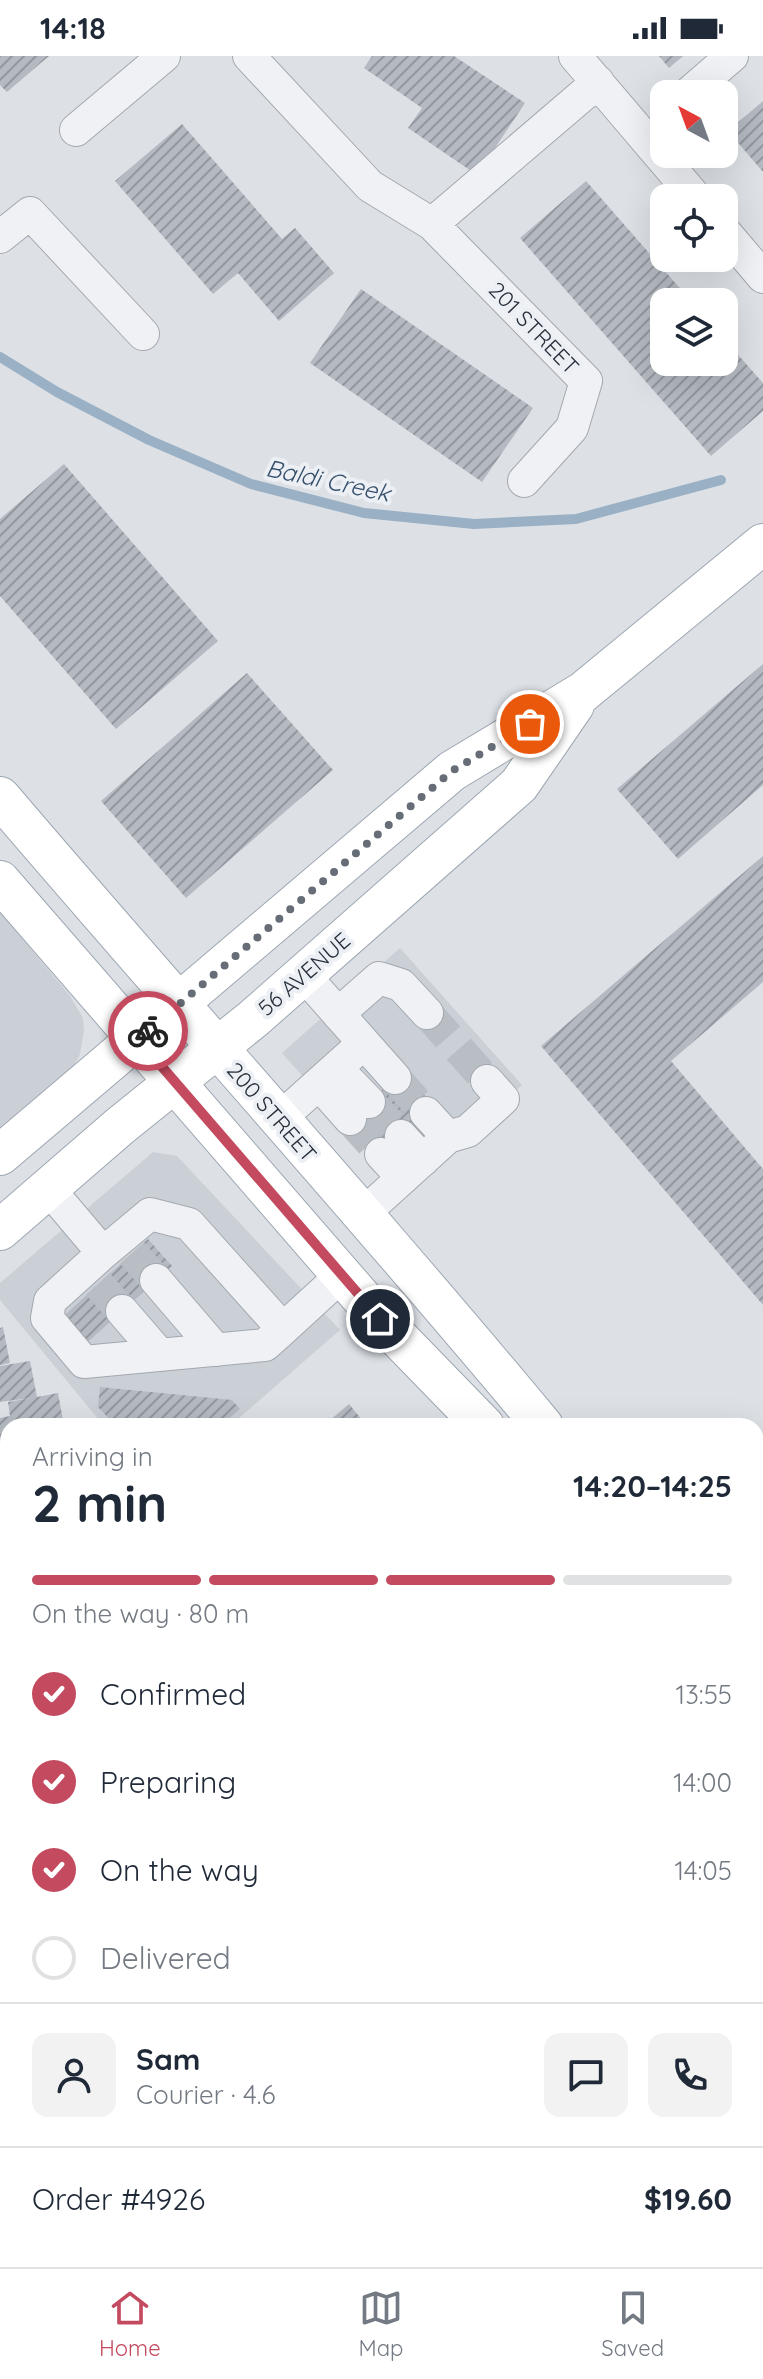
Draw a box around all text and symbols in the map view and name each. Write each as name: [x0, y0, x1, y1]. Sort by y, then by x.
text: 14:18: [40, 9, 106, 47]
north arrow: [650, 80, 738, 168]
map controls: [650, 80, 738, 376]
button: locate: [650, 184, 738, 272]
street label: 201 STREET: [483, 276, 585, 380]
button: layers: [650, 288, 738, 376]
water label: Baldi Creek: [263, 452, 395, 508]
pin: [496, 690, 564, 758]
icon: bag: [508, 702, 552, 746]
street label: 56 AVENUE: [252, 926, 356, 1022]
courier: [108, 991, 188, 1071]
icon: bike: [126, 1009, 170, 1053]
street label: 200 STREET: [221, 1056, 323, 1168]
pin: [346, 1285, 414, 1353]
icon: home: [358, 1297, 402, 1341]
text: Arriving in: [32, 1440, 153, 1473]
text: 14:20–14:25: [573, 1467, 732, 1505]
text: 2 min: [32, 1470, 167, 1535]
text: On the way · 80 m: [32, 1597, 249, 1630]
icon: check: [32, 1672, 76, 1716]
text: Confirmed: [100, 1675, 246, 1713]
text: 13:55: [676, 1678, 732, 1711]
icon: check: [32, 1760, 76, 1804]
text: Preparing: [100, 1763, 236, 1801]
text: 14:00: [673, 1766, 732, 1799]
icon: check: [32, 1848, 76, 1892]
text: On the way: [100, 1851, 259, 1889]
text: 14:05: [675, 1854, 732, 1887]
text: Delivered: [100, 1939, 231, 1977]
button: person: [32, 2033, 116, 2117]
button: chat: [544, 2033, 628, 2117]
button: phone: [648, 2033, 732, 2117]
text: Sam: [136, 2040, 200, 2078]
text: Courier · 4.6: [136, 2078, 275, 2111]
text: Order #4926: [32, 2180, 205, 2218]
text: $19.60: [644, 2180, 732, 2218]
tab: Home: [99, 2286, 161, 2362]
tab: Map: [359, 2286, 403, 2362]
tab: Saved: [601, 2286, 664, 2362]

